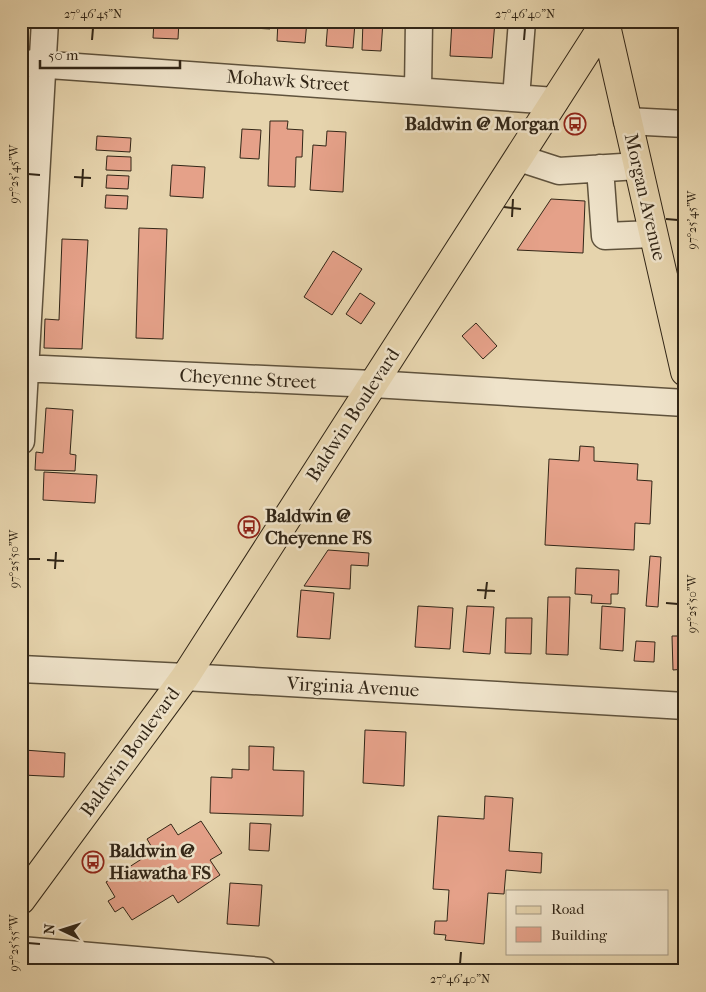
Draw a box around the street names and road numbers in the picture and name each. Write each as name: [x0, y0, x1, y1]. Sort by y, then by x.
street label: Mohawk Street: [226, 66, 351, 96]
street label: Morgan Avenue: [620, 131, 670, 263]
street label: Baldwin Boulevard: [302, 344, 405, 486]
street label: Cheyenne Street: [179, 364, 317, 394]
street label: Virginia Avenue: [285, 672, 420, 701]
street label: Baldwin Boulevard: [76, 682, 185, 821]

